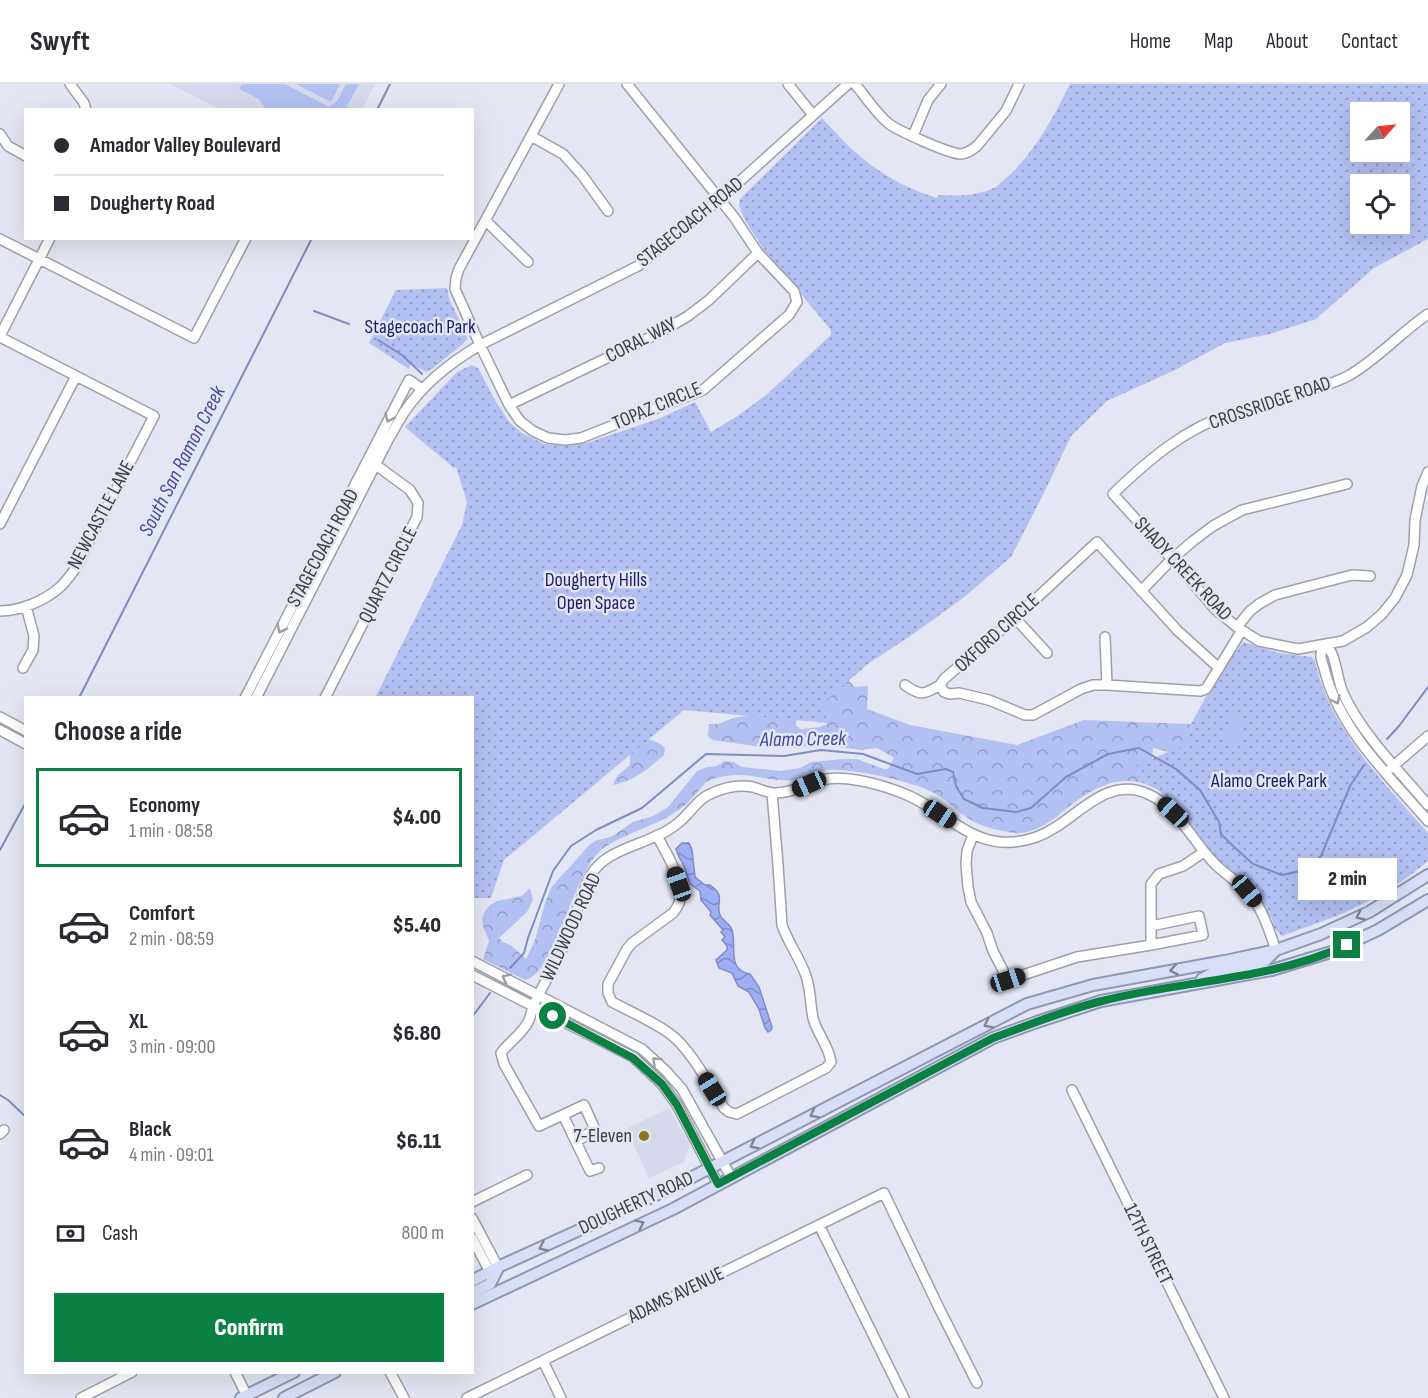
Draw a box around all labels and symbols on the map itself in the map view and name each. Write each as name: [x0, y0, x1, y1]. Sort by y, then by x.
north arrow: [1350, 102, 1410, 162]
street label: STAGECOACH ROAD: [632, 172, 748, 272]
street label: CORAL WAY: [602, 312, 681, 368]
park label: Stagecoach Park: [364, 315, 476, 339]
street label: CROSSRIDGE ROAD: [1206, 371, 1334, 435]
street label: TOPAZ CIRCLE: [609, 377, 705, 435]
water label: South San Ramon Creek: [133, 381, 231, 540]
one-way arrow: [385, 412, 397, 423]
street label: NEWCASTLE LANE: [62, 457, 140, 573]
street label: STAGECOACH ROAD: [282, 485, 364, 611]
street label: SHADY CREEK ROAD: [1129, 512, 1237, 626]
street label: QUARTZ CIRCLE: [353, 523, 423, 627]
park label: Dougherty Hills Open Space: [545, 568, 647, 615]
street label: OXFORD CIRCLE: [950, 589, 1044, 677]
one-way arrow: [276, 622, 288, 633]
one-way arrow: [1328, 694, 1340, 705]
water label: Alamo Creek: [759, 726, 847, 752]
car: [789, 768, 829, 800]
park label: Alamo Creek Park: [1210, 769, 1327, 793]
car: [1154, 793, 1192, 831]
car: [920, 797, 960, 831]
callout: 2 min: [1298, 858, 1396, 900]
car: [664, 864, 694, 904]
street label: WILDWOOD ROAD: [535, 869, 607, 985]
car: [1229, 871, 1265, 911]
one-way arrow: [1355, 909, 1366, 921]
route end: [1333, 931, 1360, 958]
one-way arrow: [1169, 963, 1179, 976]
car: [988, 966, 1028, 994]
one-way arrow: [501, 974, 512, 985]
route start: [539, 1002, 566, 1029]
one-way arrow: [983, 1017, 994, 1028]
one-way arrow: [652, 1057, 663, 1068]
car: [695, 1069, 729, 1109]
one-way arrow: [810, 1107, 821, 1118]
place label: 7-Eleven: [574, 1124, 632, 1148]
marker: 7-Eleven: [637, 1129, 651, 1143]
one-way arrow: [749, 1138, 760, 1150]
street label: DOUGHERTY ROAD: [575, 1166, 697, 1240]
street label: 12TH STREET: [1118, 1200, 1178, 1288]
one-way arrow: [633, 1220, 644, 1232]
one-way arrow: [539, 1239, 550, 1251]
street label: ADAMS AVENUE: [623, 1261, 728, 1329]

